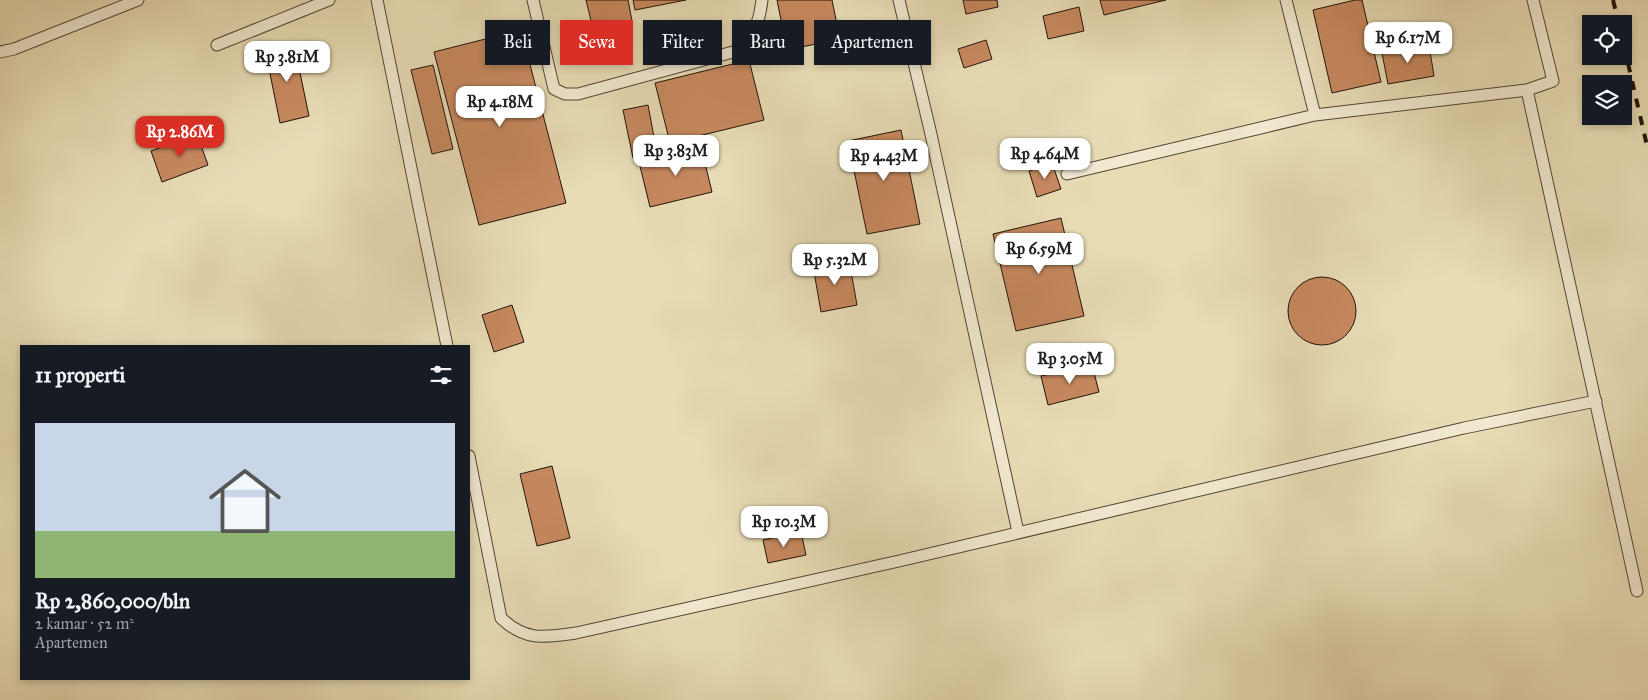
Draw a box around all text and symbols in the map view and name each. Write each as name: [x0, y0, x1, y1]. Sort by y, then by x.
map controls: [1582, 15, 1632, 125]
button: locate: [1582, 15, 1632, 65]
chip: Beli: [485, 20, 550, 65]
chip: Sewa: [560, 20, 633, 65]
chip: Filter: [643, 20, 722, 65]
chip: Baru: [732, 20, 804, 65]
chip: Apartemen: [814, 20, 931, 65]
pin: Rp 6.17M: [1356, 22, 1460, 64]
text: Rp 6.17M: [1375, 28, 1441, 47]
pin: Rp 3.81M: [235, 41, 339, 83]
text: Rp 3.81M: [255, 47, 319, 66]
button: layers: [1582, 75, 1632, 125]
pin: Rp 4.18M: [448, 86, 552, 128]
text: Rp 4.18M: [467, 92, 533, 111]
pin: Rp 2.86M: [128, 116, 232, 158]
text: Rp 2.86M: [146, 122, 214, 141]
pin: Rp 3.83M: [624, 134, 728, 177]
pin: Rp 4.64M: [993, 138, 1097, 180]
pin: Rp 4.43M: [832, 140, 936, 182]
text: Rp 3.83M: [644, 141, 708, 160]
text: Rp 4.64M: [1011, 144, 1079, 163]
text: Rp 4.43M: [850, 146, 918, 165]
pin: Rp 6.59M: [987, 232, 1091, 275]
text: Rp 6.59M: [1006, 239, 1072, 258]
pin: Rp 5.32M: [783, 244, 887, 286]
text: Rp 5.32M: [803, 250, 867, 269]
pin: Rp 3.05M: [1018, 342, 1122, 385]
text: Rp 3.05M: [1037, 349, 1103, 368]
icon: filters: [427, 361, 455, 389]
text: 11 properti: [35, 362, 125, 388]
icon: home: [200, 456, 290, 546]
pin: Rp 10.3M: [732, 506, 836, 548]
text: Rp 10.3M: [752, 512, 816, 531]
text: Rp 2,860,000/bln: [35, 588, 190, 614]
text: 2 kamar · 52 m²: [35, 614, 134, 633]
text: Apartemen: [35, 633, 108, 652]

